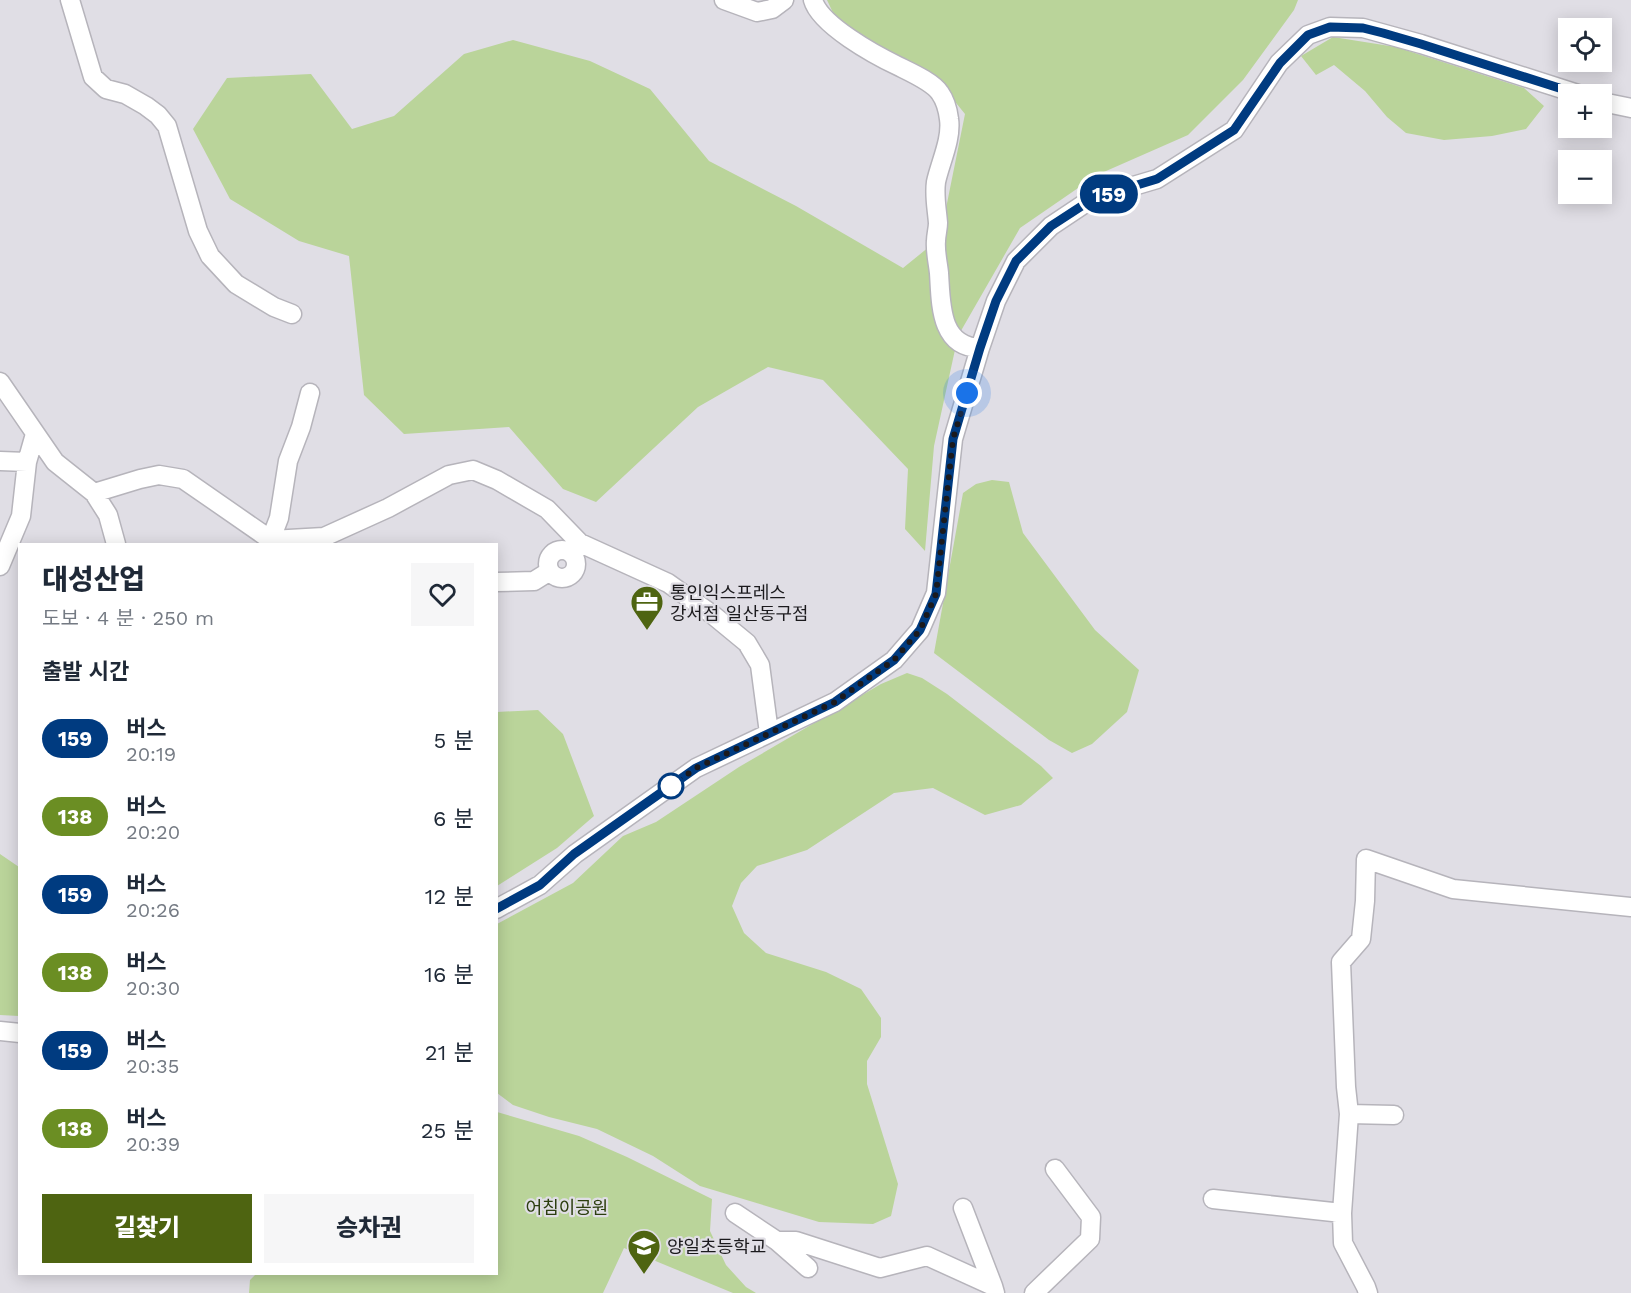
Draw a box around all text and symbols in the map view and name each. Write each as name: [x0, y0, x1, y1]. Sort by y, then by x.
map controls: [1558, 18, 1612, 204]
button: locate: [1558, 18, 1612, 72]
button: +: [1558, 84, 1612, 138]
button: −: [1558, 150, 1612, 204]
line badge: 159: [1074, 174, 1144, 214]
text: 159: [1092, 182, 1126, 207]
your location: [952, 378, 982, 408]
text: 대성산업: [42, 563, 145, 596]
button: heart: [411, 563, 474, 626]
place label: 통인익스프레스 강서점 일산동구점: [670, 582, 809, 624]
office icon: 통인익스프레스 강서점 일산동구점: [629, 584, 665, 631]
text: 도보 · 4 분 · 250 m: [42, 606, 214, 630]
text: 출발 시간: [42, 659, 129, 684]
text: 버스: [126, 716, 166, 741]
text: 159: [58, 726, 92, 751]
text: 5 분: [433, 728, 474, 753]
text: 20:19: [126, 742, 176, 766]
unlabelled marker: [658, 773, 684, 799]
text: 버스: [126, 794, 166, 819]
text: 138: [58, 804, 92, 829]
text: 6 분: [433, 806, 474, 831]
text: 20:20: [126, 820, 180, 844]
text: 버스: [126, 872, 166, 897]
text: 159: [58, 882, 92, 907]
text: 12 분: [425, 884, 474, 909]
text: 20:26: [126, 898, 180, 922]
text: 버스: [126, 950, 166, 975]
text: 138: [58, 960, 92, 985]
text: 16 분: [424, 962, 474, 987]
text: 20:30: [126, 976, 180, 1000]
text: 버스: [126, 1028, 166, 1053]
text: 159: [58, 1038, 92, 1063]
text: 21 분: [425, 1040, 474, 1065]
text: 20:35: [126, 1054, 179, 1078]
text: 버스: [126, 1106, 166, 1131]
text: 138: [58, 1116, 92, 1141]
text: 25 분: [421, 1118, 474, 1143]
text: 20:39: [126, 1132, 180, 1156]
button: 길찾기: [42, 1194, 252, 1263]
button: 승차권: [264, 1194, 474, 1263]
park label: 어침이공원: [526, 1197, 608, 1218]
school or university icon: 양일초등학교: [626, 1228, 662, 1275]
place label: 양일초등학교: [667, 1236, 766, 1257]

